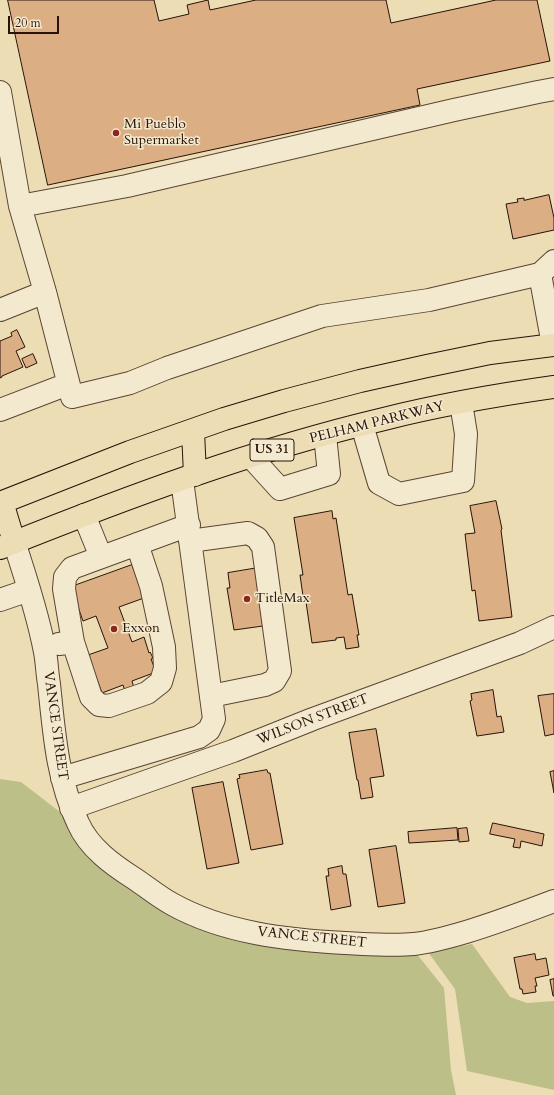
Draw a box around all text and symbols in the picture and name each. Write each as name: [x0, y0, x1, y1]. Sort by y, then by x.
scale bar: [10, 8, 61, 34]
text: 20 m: [15, 15, 41, 31]
place label: Mi Pueblo Supermarket: [124, 117, 199, 150]
marker: Mi Pueblo Supermarket: [111, 128, 121, 138]
street label: PELHAM PARKWAY: [308, 398, 446, 448]
road number: US 31: [250, 439, 294, 461]
place label: TitleMax: [255, 591, 310, 607]
marker: TitleMax: [242, 594, 252, 604]
place label: Exxon: [122, 621, 160, 637]
marker: Exxon: [109, 624, 119, 634]
street label: VANCE STREET: [39, 670, 71, 782]
street label: WILSON STREET: [255, 691, 371, 749]
street label: VANCE STREET: [257, 924, 367, 952]

